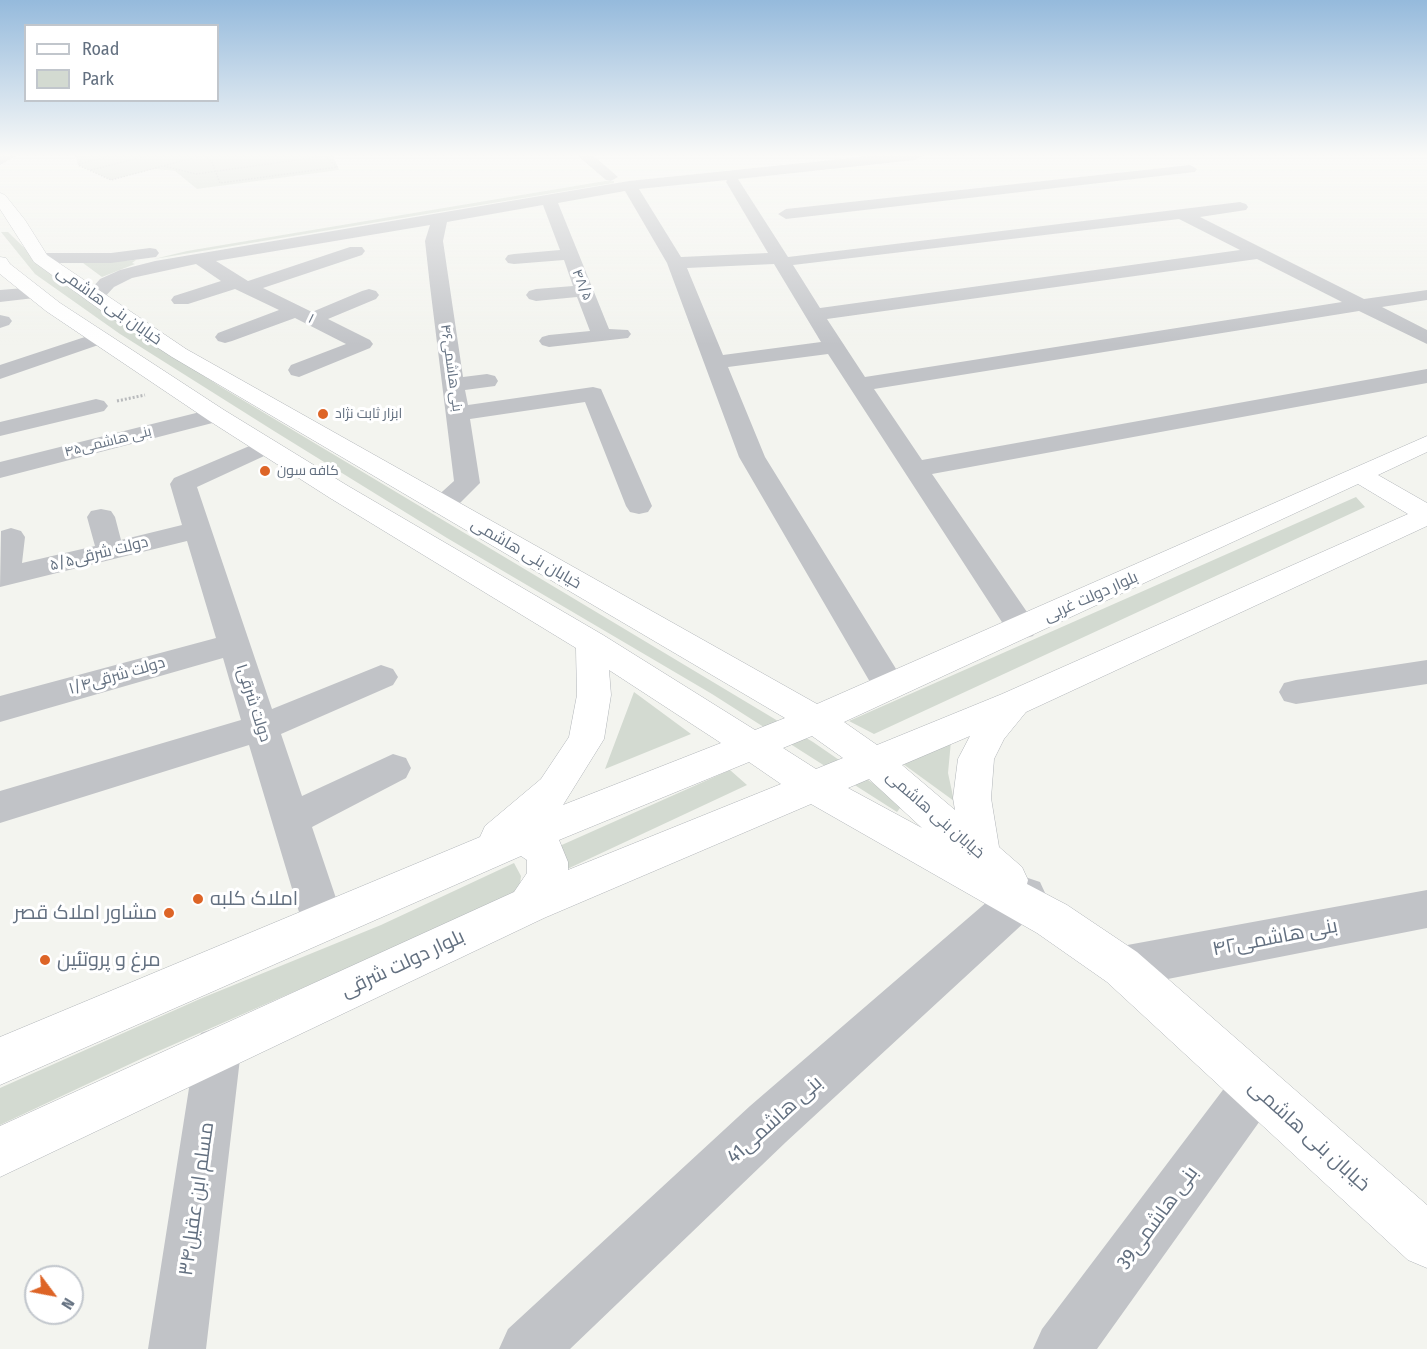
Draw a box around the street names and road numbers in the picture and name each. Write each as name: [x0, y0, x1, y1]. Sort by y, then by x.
street label: خیابان بنی هاشمی: [53, 263, 165, 349]
street label: ۴۸/۵: [568, 267, 596, 303]
street label: ۱: [305, 311, 317, 327]
street label: بنی هاشمی۴۶: [437, 323, 465, 413]
street label: بنی هاشمی۴۵: [63, 423, 153, 461]
street label: خیابان بنی هاشمی: [467, 515, 585, 593]
street label: ۵/۵دولت شرقی: [48, 532, 150, 576]
street label: بلوار دولت غربی: [1041, 568, 1141, 626]
street label: ۱/۴دولت شرقی: [67, 653, 167, 699]
street label: ۱دولت شرقی: [231, 661, 275, 745]
street label: خیابان بنی هاشمی: [882, 767, 988, 863]
street label: بنی هاشمی۴۲: [1210, 914, 1340, 962]
street label: بلوار دولت شرقی: [337, 925, 469, 1003]
street label: بنی هاشمی41: [723, 1071, 827, 1169]
street label: خیابان بنی هاشمی: [1243, 1075, 1375, 1197]
street label: مسلم ابن عقیل۳۴: [174, 1121, 220, 1277]
street label: بنی هاشمی39: [1113, 1162, 1203, 1274]

